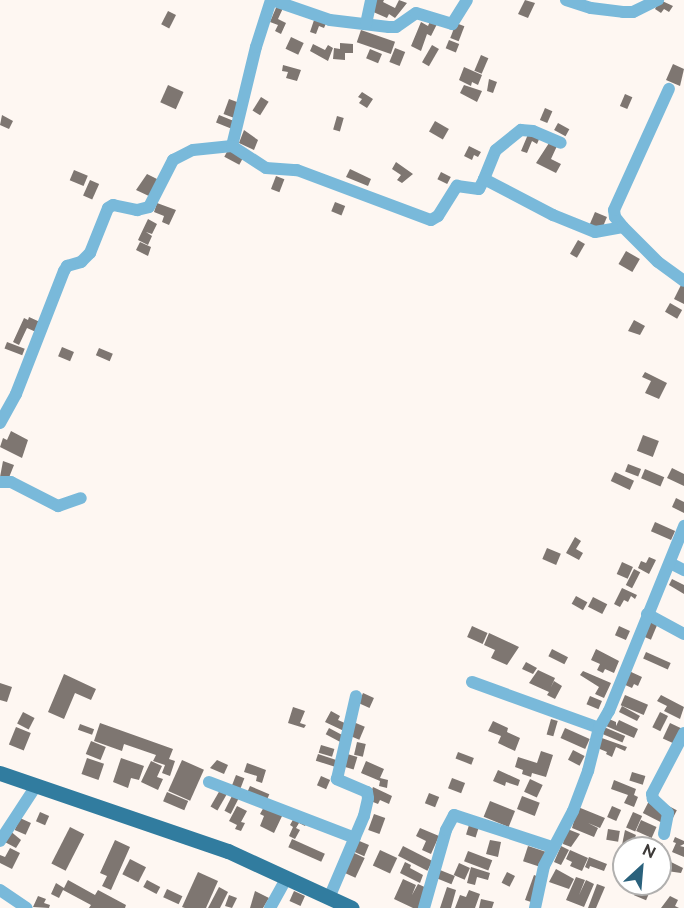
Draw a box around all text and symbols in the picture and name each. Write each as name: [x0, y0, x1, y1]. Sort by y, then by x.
north arrow: [612, 836, 672, 896]
text: N: [640, 840, 659, 862]

